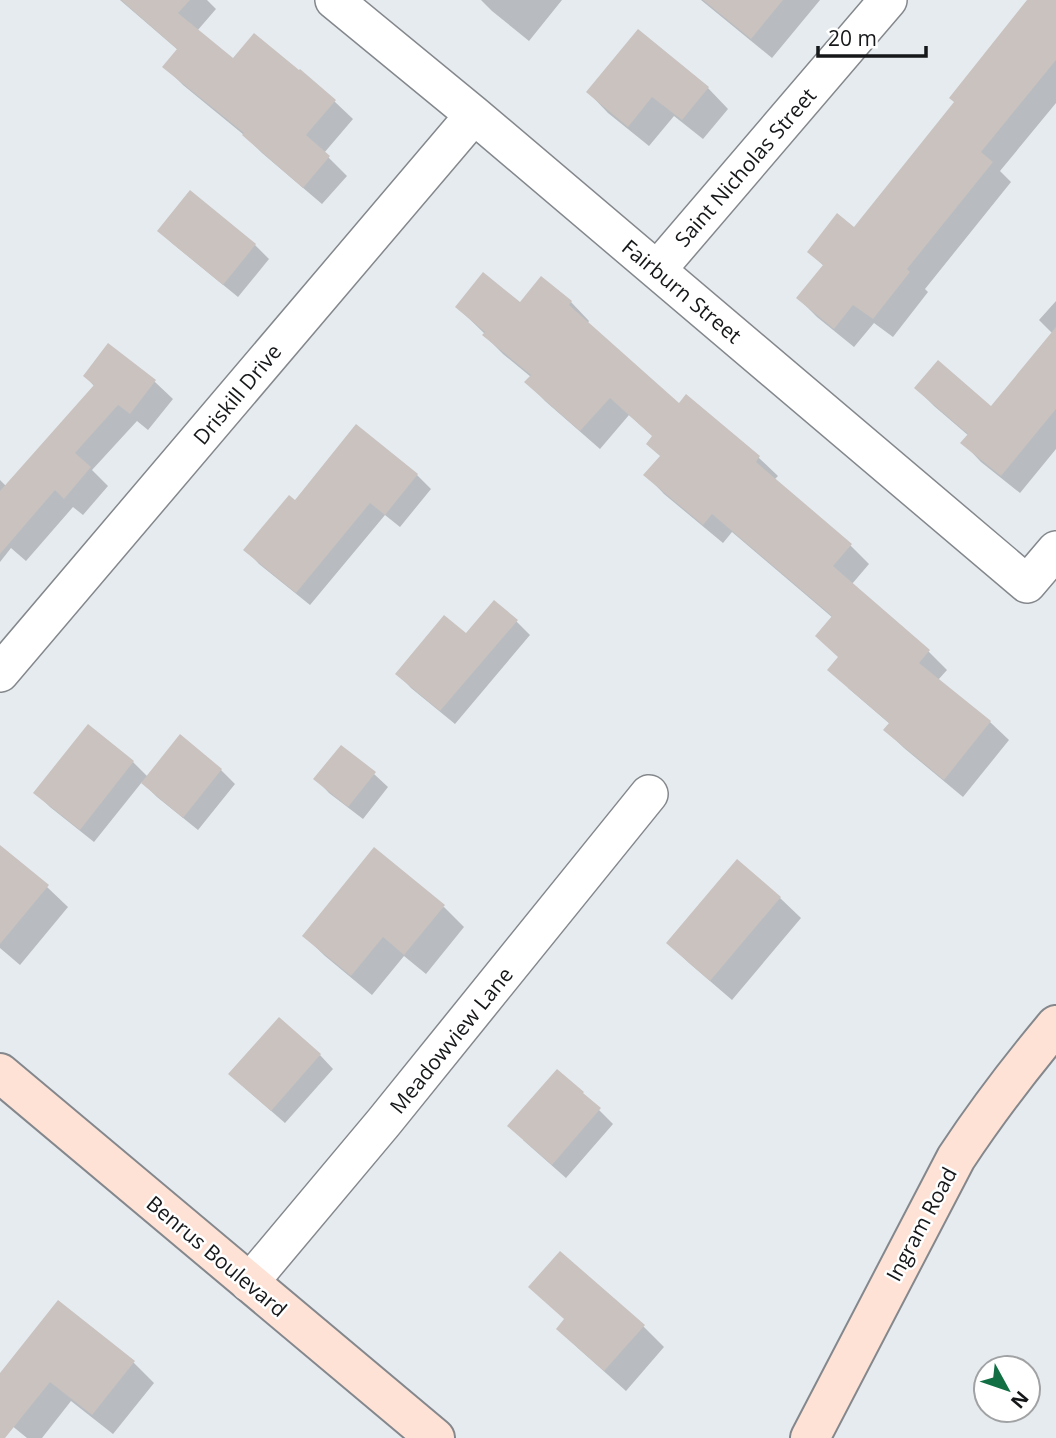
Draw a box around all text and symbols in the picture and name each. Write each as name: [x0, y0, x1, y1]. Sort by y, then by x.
scale bar: [818, 14, 926, 58]
text: 20 m: [828, 24, 877, 52]
street label: Saint Nicholas Street: [668, 82, 822, 252]
street label: Fairburn Street: [616, 233, 748, 349]
street label: Driskill Drive: [187, 338, 287, 450]
street label: Meadowview Lane: [383, 961, 519, 1119]
street label: Ingram Road: [879, 1162, 963, 1286]
street label: Benrus Boulevard: [141, 1189, 293, 1323]
north arrow: [972, 1354, 1042, 1424]
text: N: [1005, 1386, 1035, 1414]

